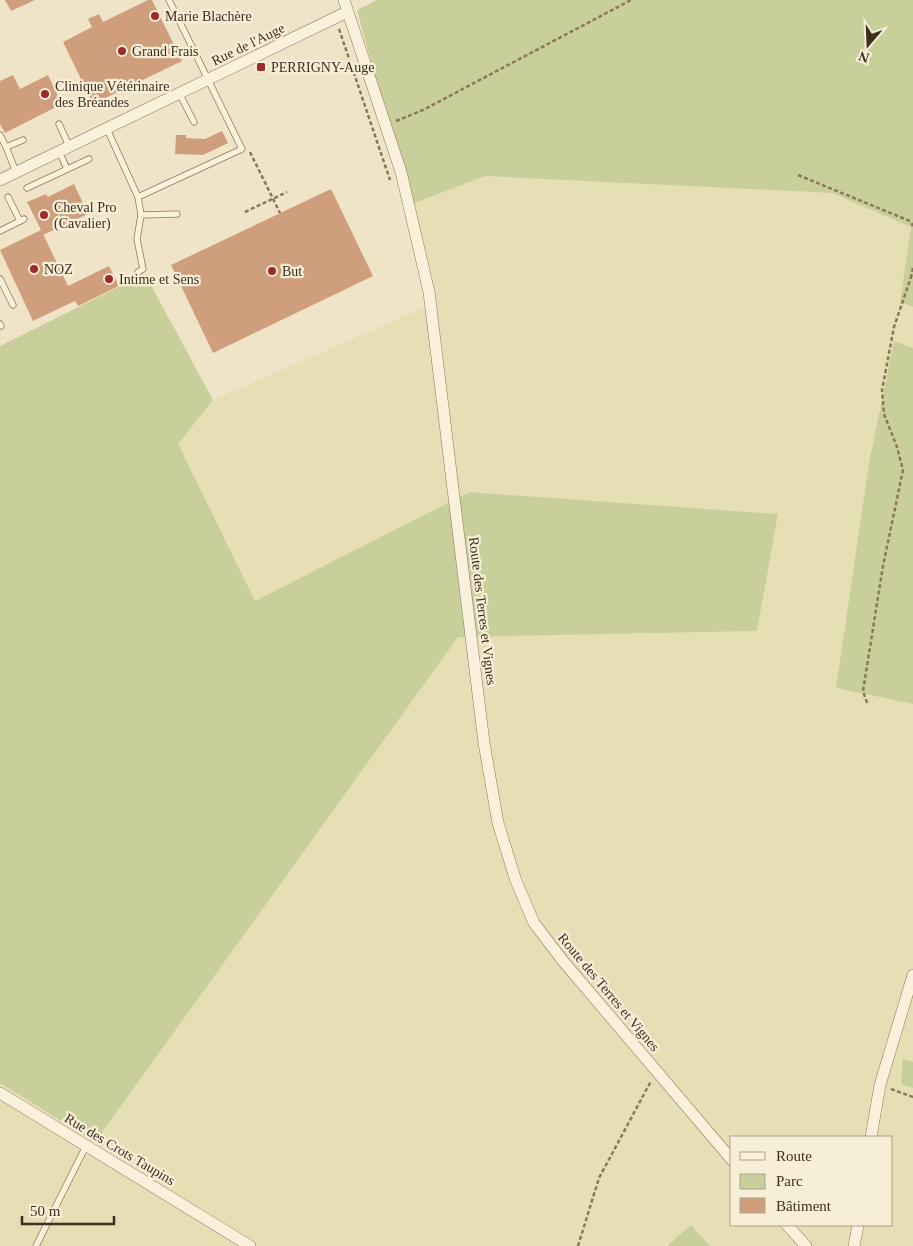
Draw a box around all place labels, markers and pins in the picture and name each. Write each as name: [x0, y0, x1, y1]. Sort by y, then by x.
place label: Marie Blachère: [165, 9, 252, 24]
marker: Marie Blachère: [149, 10, 161, 22]
place label: Grand Frais: [132, 44, 199, 59]
marker: Grand Frais: [116, 45, 128, 57]
place label: PERRIGNY-Auge: [271, 60, 374, 75]
marker: PERRIGNY-Auge: [255, 61, 267, 73]
place label: Clinique Vétérinaire des Bréandes: [55, 79, 169, 110]
marker: Clinique Vétérinaire des Bréandes: [39, 88, 51, 100]
place label: Cheval Pro (Cavalier): [54, 200, 117, 232]
marker: Cheval Pro (Cavalier): [38, 209, 50, 221]
place label: NOZ: [44, 262, 73, 277]
marker: NOZ: [28, 263, 40, 275]
place label: But: [282, 264, 302, 279]
marker: But: [266, 265, 278, 277]
place label: Intime et Sens: [119, 272, 199, 287]
marker: Intime et Sens: [103, 273, 115, 285]

